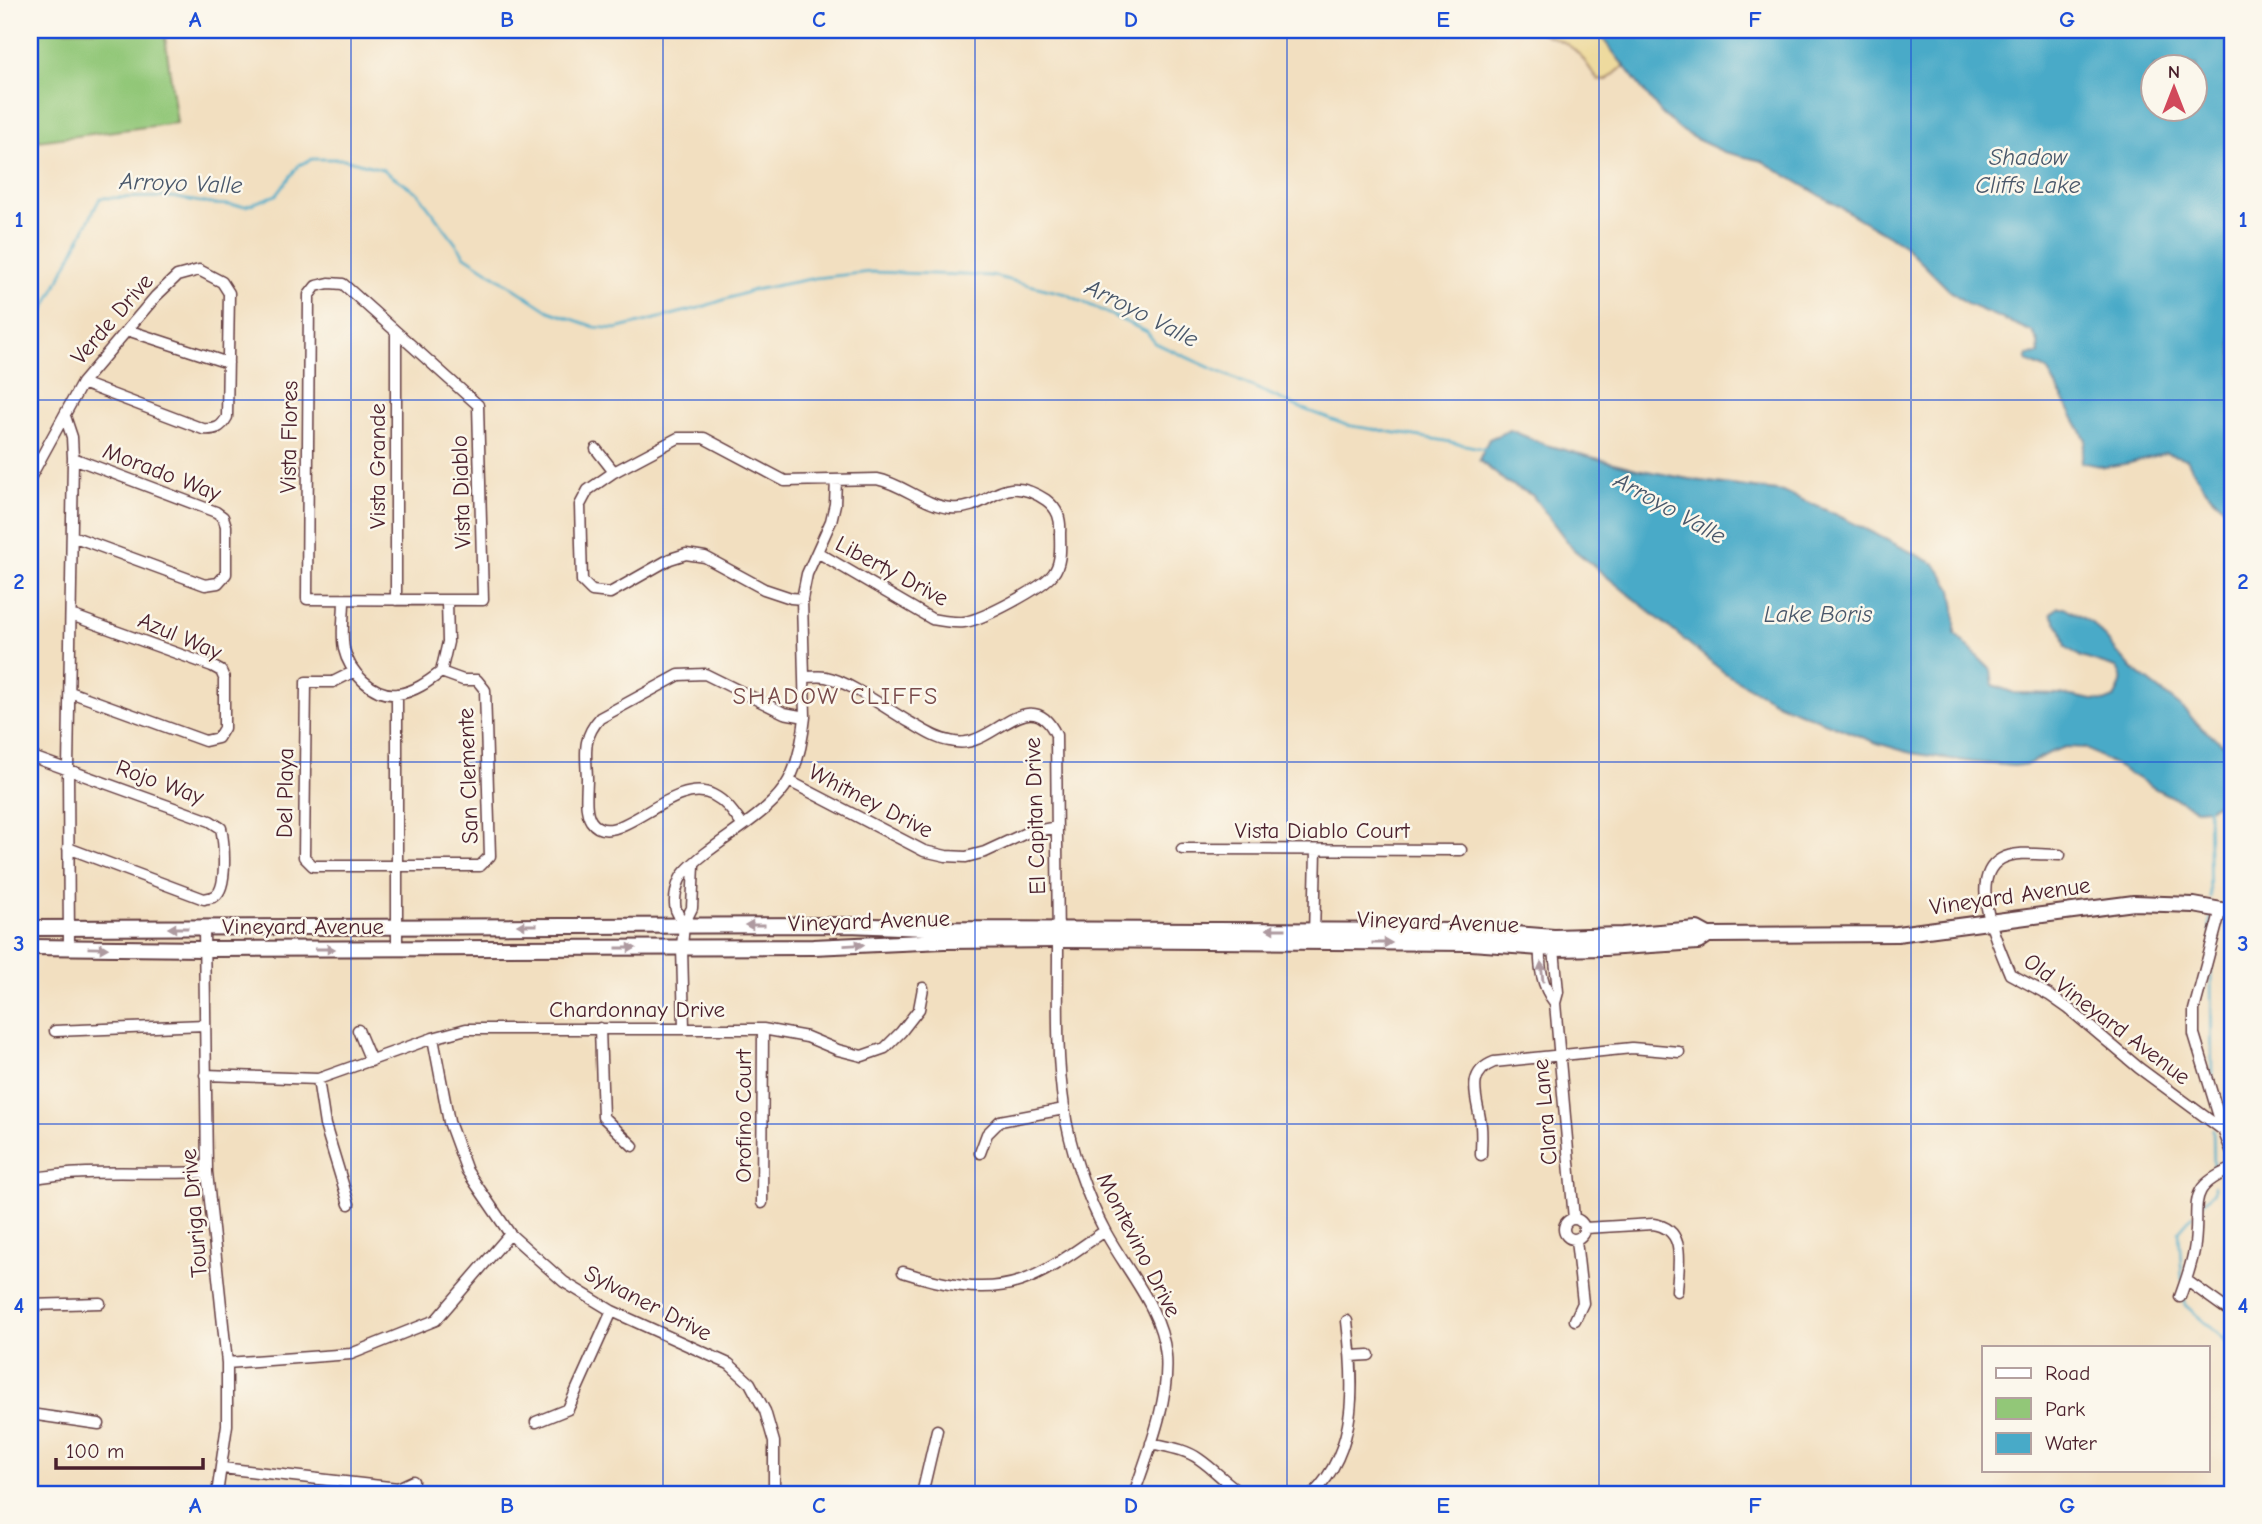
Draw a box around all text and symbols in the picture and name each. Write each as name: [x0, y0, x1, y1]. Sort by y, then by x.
text: A: [189, 6, 202, 33]
text: B: [500, 6, 514, 33]
text: C: [812, 6, 826, 33]
text: D: [1124, 6, 1138, 33]
text: E: [1436, 6, 1450, 33]
text: F: [1748, 6, 1762, 33]
text: G: [2059, 6, 2075, 33]
north arrow: [2140, 52, 2210, 122]
text: N: [2168, 61, 2180, 83]
water label: Shadow Cliffs Lake: [1975, 143, 2081, 199]
water label: Arroyo Valle: [118, 167, 243, 199]
text: 1: [14, 206, 24, 233]
text: 1: [2238, 206, 2248, 233]
street label: Verde Drive: [65, 268, 159, 370]
water label: Arroyo Valle: [1080, 272, 1203, 353]
street label: Vista Flores: [275, 380, 303, 494]
street label: Vista Grande: [364, 403, 391, 529]
street label: Vista Diablo: [446, 435, 476, 549]
street label: Morado Way: [99, 437, 226, 507]
water label: Arroyo Valle: [1608, 465, 1731, 550]
street label: Liberty Drive: [831, 530, 953, 612]
text: 2: [13, 568, 25, 595]
text: 2: [2237, 568, 2249, 595]
water label: Lake Boris: [1764, 600, 1872, 628]
street label: Azul Way: [134, 606, 227, 666]
district label: SHADOW CLIFFS: [733, 682, 939, 710]
street label: San Clemente: [452, 707, 484, 845]
street label: El Capitan Drive: [1019, 737, 1051, 895]
street label: Del Playa: [271, 748, 299, 838]
street label: Rojo Way: [112, 754, 208, 811]
street label: Whitney Drive: [804, 758, 938, 844]
street label: Vista Diablo Court: [1234, 817, 1411, 844]
street label: Vineyard Avenue: [1928, 871, 2092, 921]
street label: Vineyard Avenue: [788, 905, 950, 937]
street label: Vineyard Avenue: [1357, 906, 1519, 938]
street label: Vineyard Avenue: [222, 913, 384, 940]
one-way arrow: [516, 919, 538, 931]
one-way arrow: [744, 919, 766, 931]
one-way arrow: [166, 922, 188, 934]
one-way arrow: [1265, 923, 1287, 935]
text: 3: [13, 930, 25, 957]
text: 3: [2237, 930, 2249, 957]
one-way arrow: [1372, 937, 1394, 948]
one-way arrow: [843, 940, 865, 951]
one-way arrow: [87, 942, 109, 954]
one-way arrow: [616, 942, 638, 953]
one-way arrow: [315, 943, 337, 955]
street label: Old Vineyard Avenue: [2018, 948, 2196, 1090]
one-way arrow: [1536, 960, 1547, 982]
street label: Chardonnay Drive: [549, 996, 725, 1023]
street label: Orofino Court: [730, 1048, 757, 1183]
street label: Clara Lane: [1527, 1058, 1563, 1166]
street label: Touriga Drive: [175, 1147, 213, 1279]
street label: Montevino Drive: [1091, 1168, 1187, 1322]
street label: Sylvaner Drive: [580, 1259, 716, 1347]
text: 4: [14, 1292, 25, 1319]
text: 4: [2238, 1292, 2249, 1319]
legend: [1982, 1346, 2210, 1472]
text: Road: [2045, 1361, 2090, 1385]
text: Park: [2045, 1397, 2085, 1421]
scale bar: [56, 1426, 203, 1470]
text: Water: [2045, 1431, 2098, 1455]
text: 100 m: [66, 1439, 124, 1463]
text: A: [189, 1492, 202, 1519]
text: B: [500, 1492, 514, 1519]
text: C: [812, 1492, 826, 1519]
text: D: [1124, 1492, 1138, 1519]
text: E: [1436, 1492, 1450, 1519]
text: F: [1748, 1492, 1762, 1519]
text: G: [2059, 1492, 2075, 1519]

